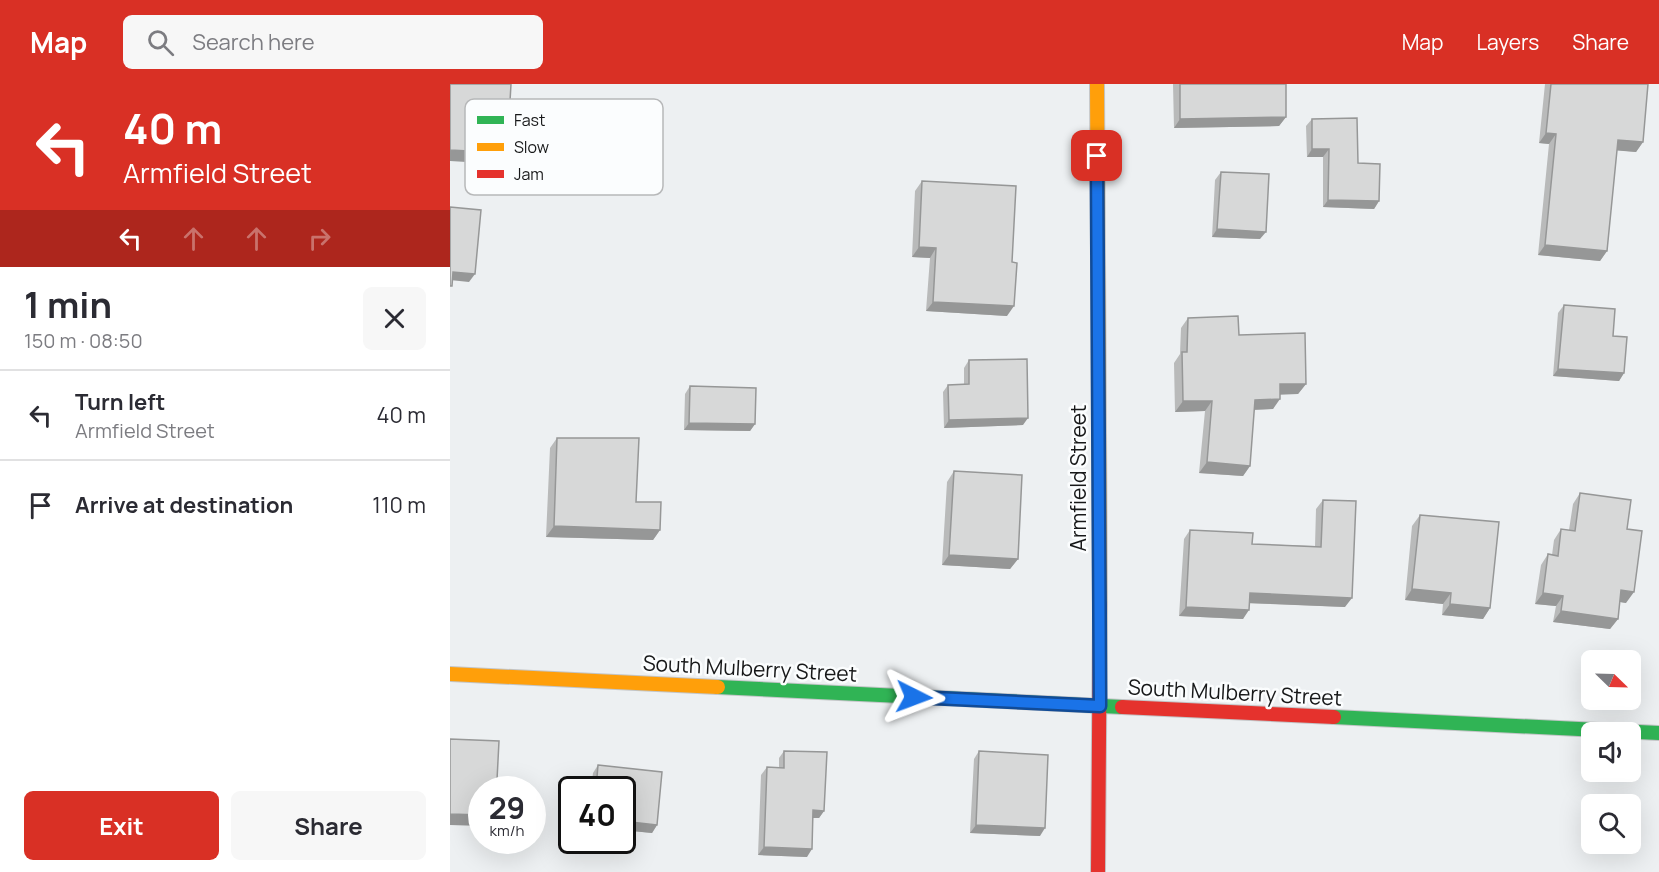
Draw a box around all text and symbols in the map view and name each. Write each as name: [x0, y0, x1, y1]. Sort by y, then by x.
search box: [123, 15, 543, 69]
text: Map: [30, 23, 87, 61]
icon: search: [144, 26, 177, 59]
text: Search here: [192, 27, 315, 57]
text: Map: [1402, 28, 1443, 56]
text: Layers: [1476, 28, 1539, 56]
text: Share: [1572, 28, 1629, 56]
text: 40 m: [123, 99, 222, 157]
legend: [465, 99, 663, 195]
icon: left: [24, 108, 102, 186]
text: Fast: [514, 109, 545, 131]
pin: [1071, 130, 1122, 181]
text: Slow: [514, 136, 549, 158]
icon: arrive: [1080, 139, 1113, 172]
text: Armfield Street: [123, 154, 312, 191]
text: Jam: [514, 163, 544, 185]
icon: left: [114, 222, 147, 255]
icon: ahead: [177, 222, 210, 255]
icon: ahead: [240, 222, 273, 255]
icon: right: [303, 222, 336, 255]
text: 1 min: [24, 280, 112, 329]
button: close: [363, 287, 426, 350]
text: 150 m · 08:50: [24, 327, 143, 354]
text: Turn left: [75, 387, 165, 417]
icon: left: [24, 399, 57, 432]
text: 40 m: [377, 400, 426, 430]
street label: Armfield Street: [1064, 405, 1092, 551]
text: Armfield Street: [75, 417, 215, 444]
icon: arrive: [24, 489, 57, 522]
text: Arrive at destination: [75, 490, 293, 520]
text: 110 m: [372, 490, 426, 520]
street label: South Mulberry Street: [642, 648, 858, 688]
north arrow: [1581, 650, 1641, 710]
map controls: [1581, 650, 1641, 854]
position arrow: [882, 665, 946, 729]
street label: South Mulberry Street: [1127, 672, 1343, 712]
button: sound: [1581, 722, 1641, 782]
speed limit sign: 40: [558, 776, 636, 854]
text: 29: [489, 787, 525, 828]
button: Exit: [24, 791, 219, 860]
button: Share: [231, 791, 426, 860]
button: search: [1581, 794, 1641, 854]
text: km/h: [490, 820, 524, 841]

